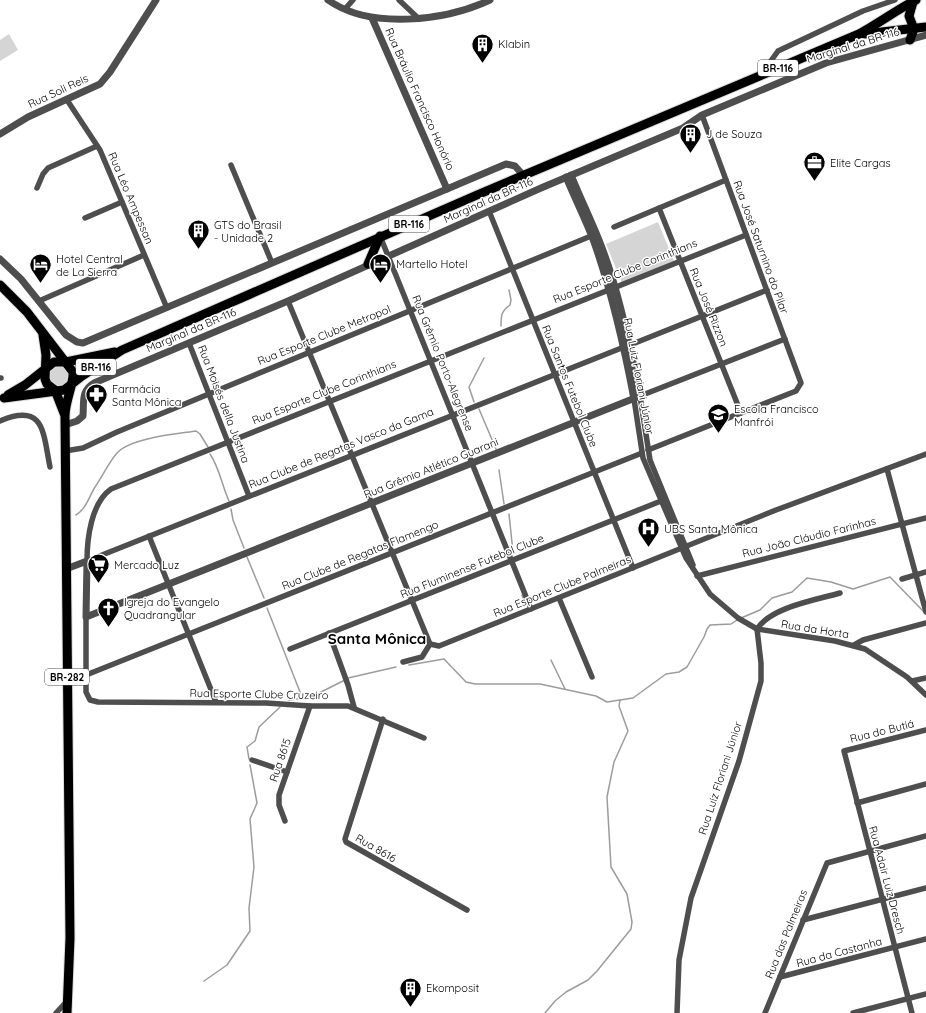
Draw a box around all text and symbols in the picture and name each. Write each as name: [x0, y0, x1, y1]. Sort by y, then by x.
street label: Marginal da BR-116: [805, 24, 901, 66]
street label: Rua Bráulio Francisco Honório: [382, 26, 458, 173]
building icon: Klabin: [470, 31, 496, 64]
place label: Klabin: [498, 37, 530, 51]
road number: BR-116: [758, 60, 798, 76]
street label: Rua Soli Reis: [26, 71, 90, 111]
building icon: J de Souza: [678, 121, 704, 154]
place label: J de Souza: [706, 127, 762, 141]
street label: Rua Léo Ampessan: [105, 150, 157, 246]
office icon: Elite Cargas: [801, 150, 827, 183]
place label: Elite Cargas: [830, 156, 891, 170]
street label: Marginal da BR-116: [441, 174, 535, 226]
street label: Rua José Saturnino do Pilar: [730, 178, 792, 316]
road number: BR-116: [389, 216, 429, 232]
building icon: GTS do Brasil - Unidade 2: [185, 218, 211, 251]
place label: GTS do Brasil - Unidade 2: [214, 218, 282, 245]
street label: Rua Esporte Clube Corinthians: [551, 236, 699, 306]
hotel icon: Martello Hotel: [367, 251, 393, 284]
hotel icon: Hotel Central de La Sierra: [28, 252, 54, 285]
place label: Hotel Central de La Sierra: [56, 252, 123, 279]
place label: Martello Hotel: [396, 257, 467, 271]
street label: Rua José Rizzon: [687, 266, 731, 348]
street label: Rua Grêmio Porto-Alegrense: [409, 293, 477, 433]
street label: Rua Esporte Clube Metropol: [255, 302, 393, 368]
street label: Marginal da BR-116: [144, 305, 238, 355]
street label: Rua Luiz Floriani Júnior: [621, 317, 657, 436]
street label: Rua Santos Futebol Clube: [539, 323, 601, 449]
street label: Rua Moisés della Justina: [195, 343, 253, 465]
street label: Rua Esporte Clube Corinthians: [250, 357, 398, 427]
road number: BR-116: [76, 359, 116, 375]
pharmacy icon: Farmácia Santa Mônica: [84, 382, 110, 415]
place label: Farmácia Santa Mônica: [112, 382, 181, 409]
school or university icon: Escola Francisco Manfrói: [706, 402, 732, 435]
place label: Escola Francisco Manfrói: [734, 402, 819, 429]
street label: Rua Clube de Regatas Vasco da Gama: [246, 404, 436, 492]
street label: Rua Grêmio Atlético Guarani: [362, 435, 500, 501]
street label: Rua João Cláudio Farinhas: [741, 514, 877, 560]
hospital icon: UBS Santa Mônica: [635, 516, 661, 549]
street label: Rua Clube de Regatas Flamengo: [280, 517, 441, 593]
place label: UBS Santa Mônica: [664, 522, 758, 536]
street label: Rua Fluminense Futebol Clube: [398, 531, 546, 601]
supermarket icon: Mercado Luz: [85, 552, 111, 585]
street label: Rua Esporte Clube Palmeiras: [491, 552, 633, 620]
place label: Mercado Luz: [114, 558, 179, 572]
church icon: Igreja do Evangelo Quadrangular: [96, 595, 122, 628]
place label: Igreja do Evangelo Quadrangular: [124, 595, 220, 622]
street label: Rua da Horta: [780, 617, 850, 641]
district label: Santa Mônica: [328, 629, 426, 648]
road number: BR-282: [45, 669, 89, 685]
street label: Rua Esporte Clube Cruzeiro: [189, 686, 329, 702]
street label: Rua do Butiá: [848, 716, 916, 746]
street label: Rua Luiz Floriani Júnior: [695, 719, 745, 836]
street label: Rua 8615: [266, 736, 294, 784]
street label: Rua Adair Luiz Dresch: [866, 824, 908, 936]
street label: Rua 8616: [353, 831, 399, 865]
street label: Rua das Palmeiras: [762, 887, 810, 981]
street label: Rua da Castanha: [795, 934, 883, 970]
building icon: Ekomposit: [397, 975, 423, 1008]
place label: Ekomposit: [426, 981, 479, 995]

